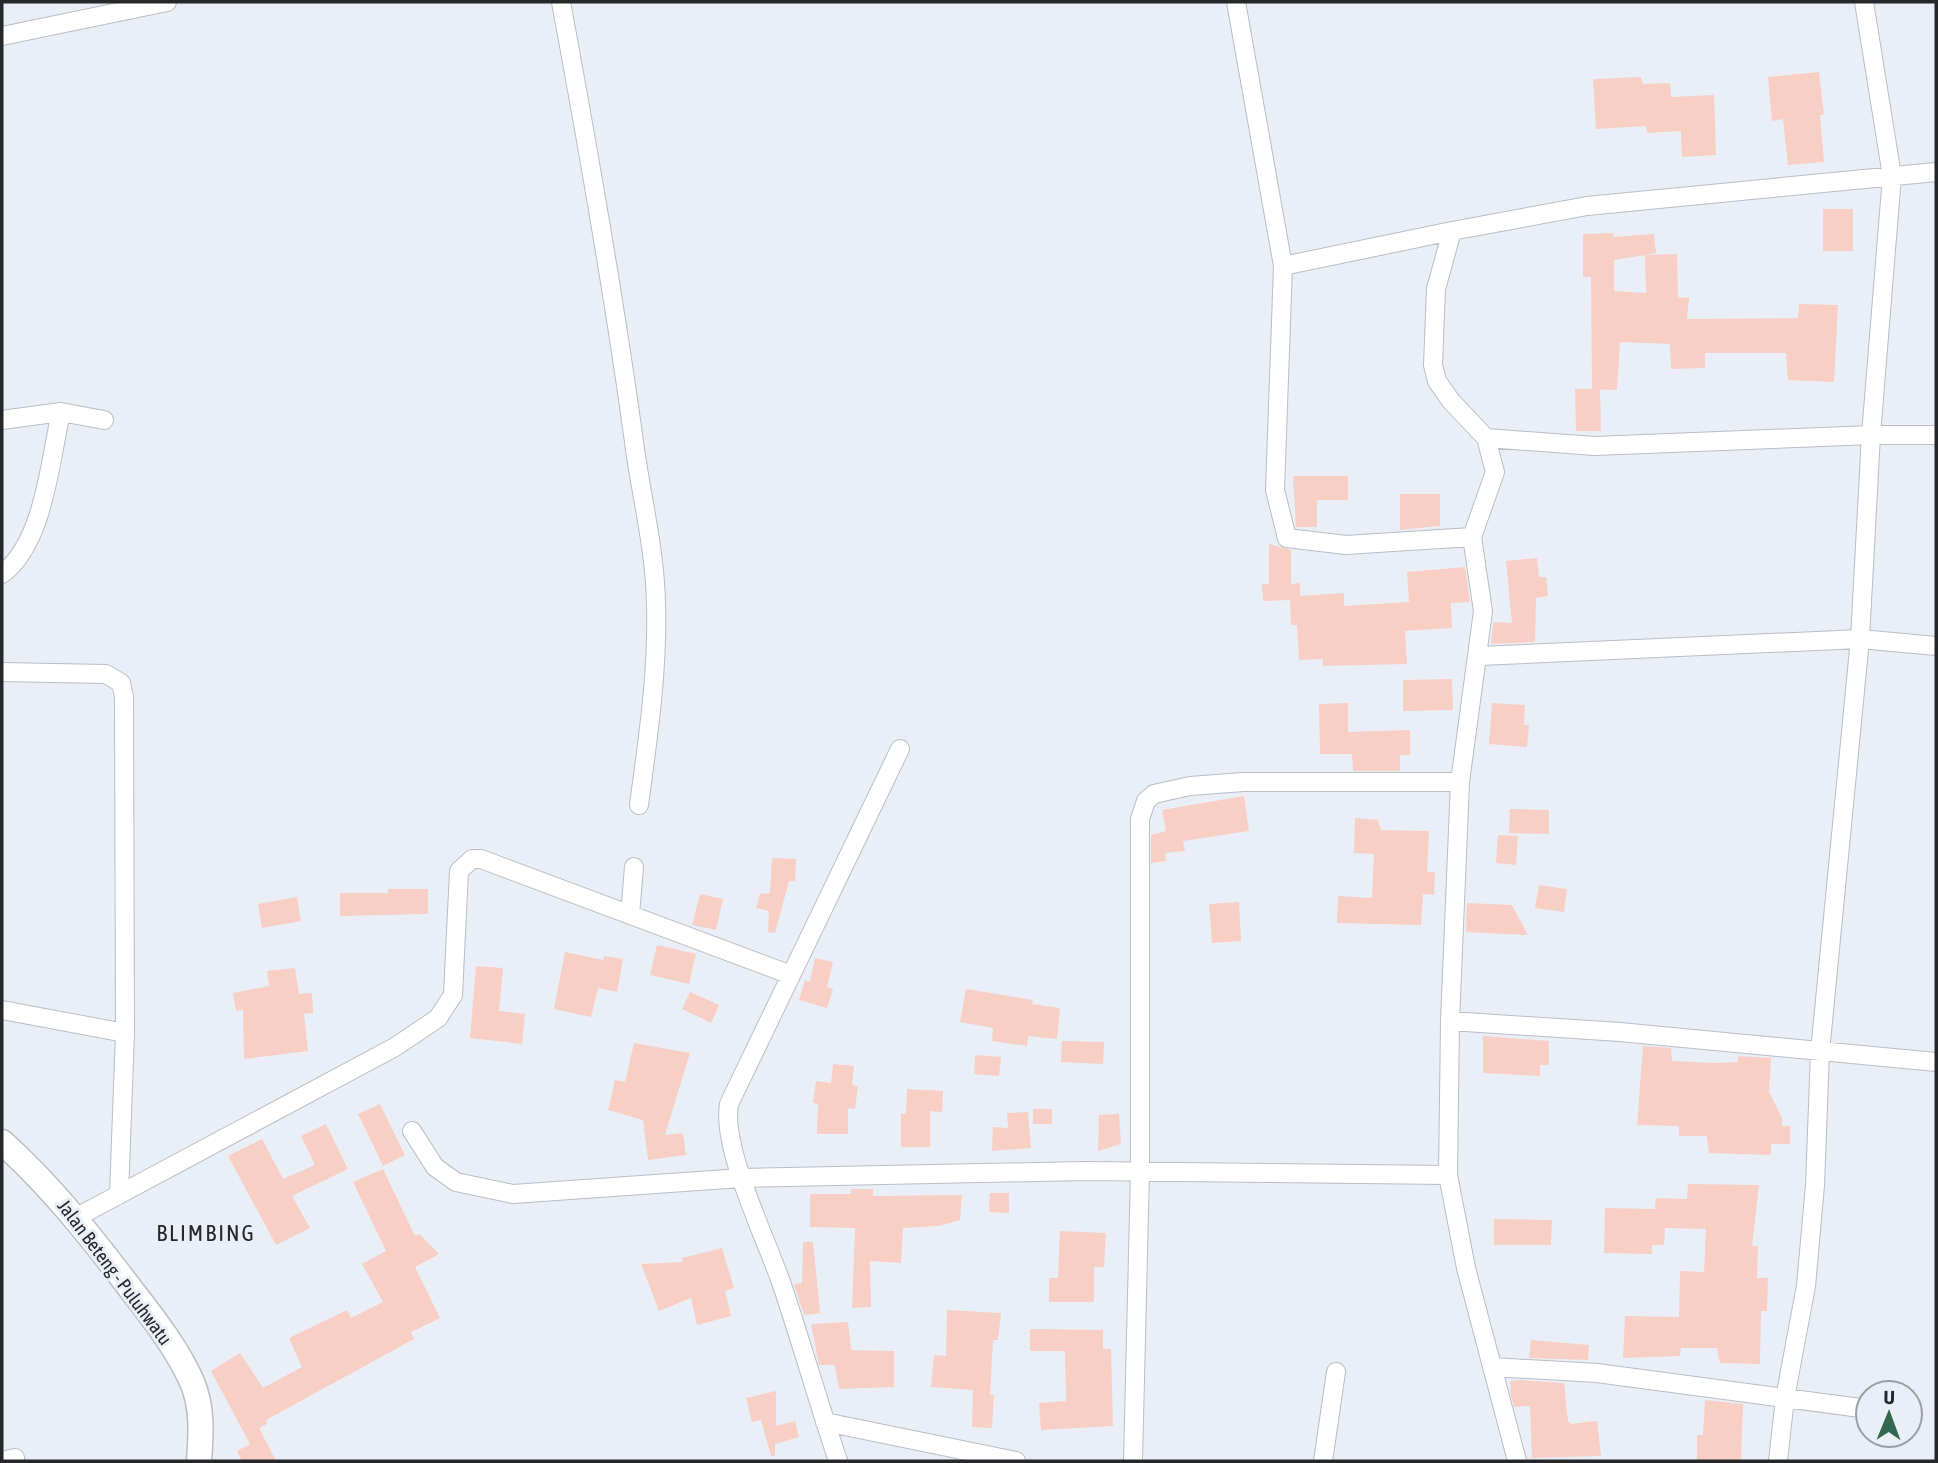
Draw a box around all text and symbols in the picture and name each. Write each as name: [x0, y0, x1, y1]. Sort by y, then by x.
street label: Jalan Beteng - Puluhwatu: [53, 1195, 177, 1349]
district label: BLIMBING: [156, 1220, 256, 1246]
north arrow: [1854, 1379, 1924, 1449]
text: U: [1883, 1386, 1895, 1408]

